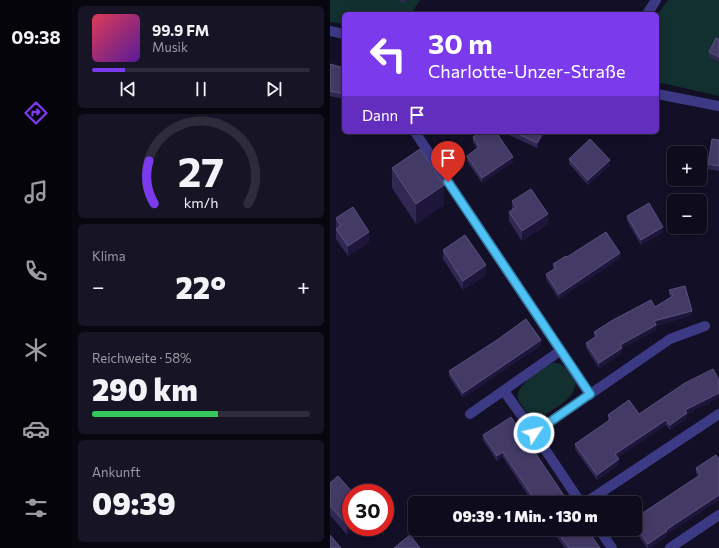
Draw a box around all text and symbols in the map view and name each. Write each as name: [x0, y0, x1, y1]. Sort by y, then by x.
text: 99.9 FM: [152, 21, 209, 39]
text: 09:38: [11, 26, 61, 48]
text: 30 m: [428, 26, 493, 60]
icon: left: [362, 28, 414, 80]
text: Musik: [152, 39, 188, 55]
text: Charlotte-Unzer-Straße: [428, 60, 625, 82]
icon: previous: [117, 78, 139, 100]
icon: pause: [190, 78, 212, 100]
icon: next: [263, 78, 285, 100]
icon: directions: [22, 99, 50, 127]
icon: arrive: [406, 104, 428, 126]
text: Dann: [362, 106, 398, 124]
pin: [431, 141, 465, 182]
text: 27: [178, 145, 224, 196]
map controls: [667, 146, 707, 234]
button: +: [667, 146, 707, 186]
icon: arrive: [437, 147, 459, 169]
icon: music: [22, 178, 50, 206]
text: km/h: [184, 193, 218, 211]
button: −: [667, 194, 707, 234]
text: Klima: [92, 248, 126, 264]
icon: phone: [22, 257, 50, 285]
text: 22°: [176, 268, 226, 305]
text: −: [92, 273, 105, 300]
text: +: [297, 273, 310, 300]
icon: climate: [22, 336, 50, 364]
text: Reichweite · 58%: [92, 350, 192, 366]
text: 290 km: [92, 370, 198, 407]
position arrow: [513, 412, 555, 454]
icon: car: [22, 415, 50, 443]
text: Ankunft: [92, 464, 141, 480]
text: 09:39: [92, 484, 176, 521]
speed limit sign: 30: [342, 484, 394, 536]
icon: filters: [22, 494, 50, 522]
text: 09:39 · 1 Min. · 130 m: [452, 507, 598, 525]

